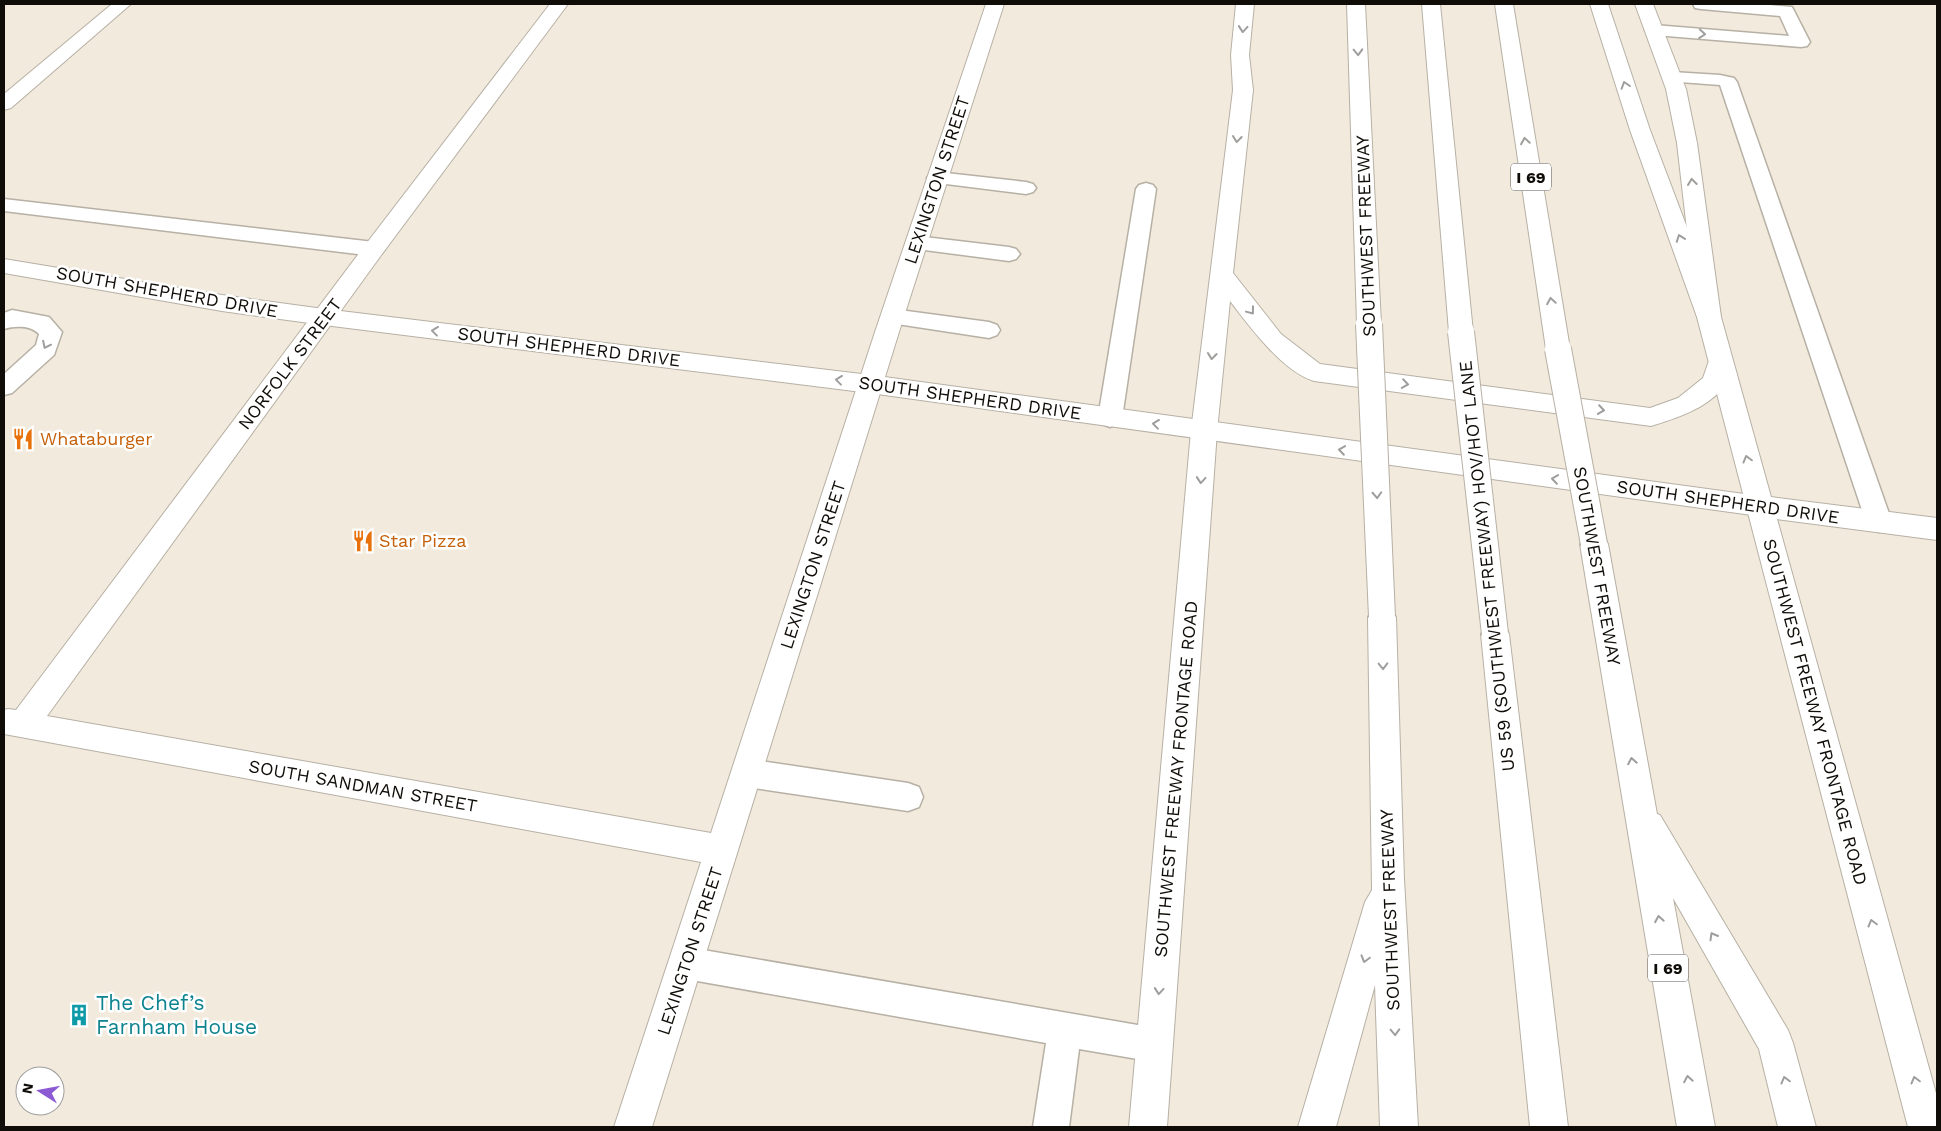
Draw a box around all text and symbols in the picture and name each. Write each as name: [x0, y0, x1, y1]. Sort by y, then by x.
one-way arrow: [1238, 26, 1249, 34]
one-way arrow: [1699, 28, 1707, 39]
one-way arrow: [1353, 49, 1363, 57]
one-way arrow: [1621, 82, 1631, 90]
street label: LEXINGTON STREET: [899, 93, 974, 267]
street label: SOUTHWEST FREEWAY: [1351, 134, 1380, 337]
one-way arrow: [1232, 135, 1243, 143]
one-way arrow: [1521, 136, 1531, 145]
road number: I 69: [1511, 163, 1551, 190]
one-way arrow: [1687, 177, 1698, 185]
one-way arrow: [1676, 234, 1686, 243]
street label: SOUTH SHEPHERD DRIVE: [55, 262, 279, 321]
street label: NORFOLK STREET: [233, 294, 346, 434]
one-way arrow: [1546, 297, 1556, 305]
one-way arrow: [1245, 306, 1254, 315]
street label: SOUTH SHEPHERD DRIVE: [456, 322, 682, 371]
one-way arrow: [430, 326, 439, 336]
one-way arrow: [42, 339, 52, 348]
one-way arrow: [1207, 352, 1218, 360]
street label: US 59 (SOUTHWEST FREEWAY) HOV/HOT LANE: [1454, 360, 1519, 772]
street label: SOUTH SHEPHERD DRIVE: [858, 371, 1083, 424]
one-way arrow: [835, 375, 843, 386]
one-way arrow: [1401, 378, 1409, 389]
one-way arrow: [1597, 405, 1605, 415]
one-way arrow: [1152, 419, 1160, 430]
restaurant icon: Whataburger: [10, 426, 36, 452]
place label: Whataburger: [40, 428, 153, 449]
one-way arrow: [1338, 445, 1346, 456]
one-way arrow: [1742, 455, 1753, 464]
street label: SOUTHWEST FREEWAY: [1570, 465, 1625, 668]
one-way arrow: [1551, 474, 1559, 484]
street label: SOUTH SHEPHERD DRIVE: [1616, 475, 1841, 528]
one-way arrow: [1195, 476, 1206, 484]
street label: LEXINGTON STREET: [775, 478, 850, 652]
one-way arrow: [1372, 492, 1382, 500]
restaurant icon: Star Pizza: [350, 528, 376, 554]
place label: Star Pizza: [379, 530, 467, 551]
street label: SOUTHWEST FREEWAY FRONTAGE ROAD: [1759, 536, 1872, 887]
street label: SOUTHWEST FREEWAY FRONTAGE ROAD: [1149, 600, 1202, 958]
one-way arrow: [1378, 662, 1389, 670]
street label: SOUTH SANDMAN STREET: [247, 755, 479, 816]
one-way arrow: [1627, 757, 1637, 766]
street label: SOUTHWEST FREEWAY: [1375, 808, 1404, 1011]
street label: LEXINGTON STREET: [652, 864, 727, 1038]
one-way arrow: [1655, 915, 1665, 924]
one-way arrow: [1867, 919, 1878, 928]
one-way arrow: [1709, 932, 1719, 941]
road number: I 69: [1648, 954, 1688, 981]
one-way arrow: [1361, 955, 1371, 963]
one-way arrow: [1154, 987, 1165, 995]
place label: The Chef’s Farnham House: [96, 990, 257, 1039]
building icon: The Chef’s Farnham House: [66, 1002, 92, 1028]
one-way arrow: [1389, 1028, 1400, 1036]
north arrow: [15, 1066, 65, 1116]
one-way arrow: [1683, 1075, 1693, 1084]
one-way arrow: [1780, 1077, 1790, 1085]
one-way arrow: [1910, 1077, 1920, 1085]
text: N: [18, 1082, 36, 1095]

